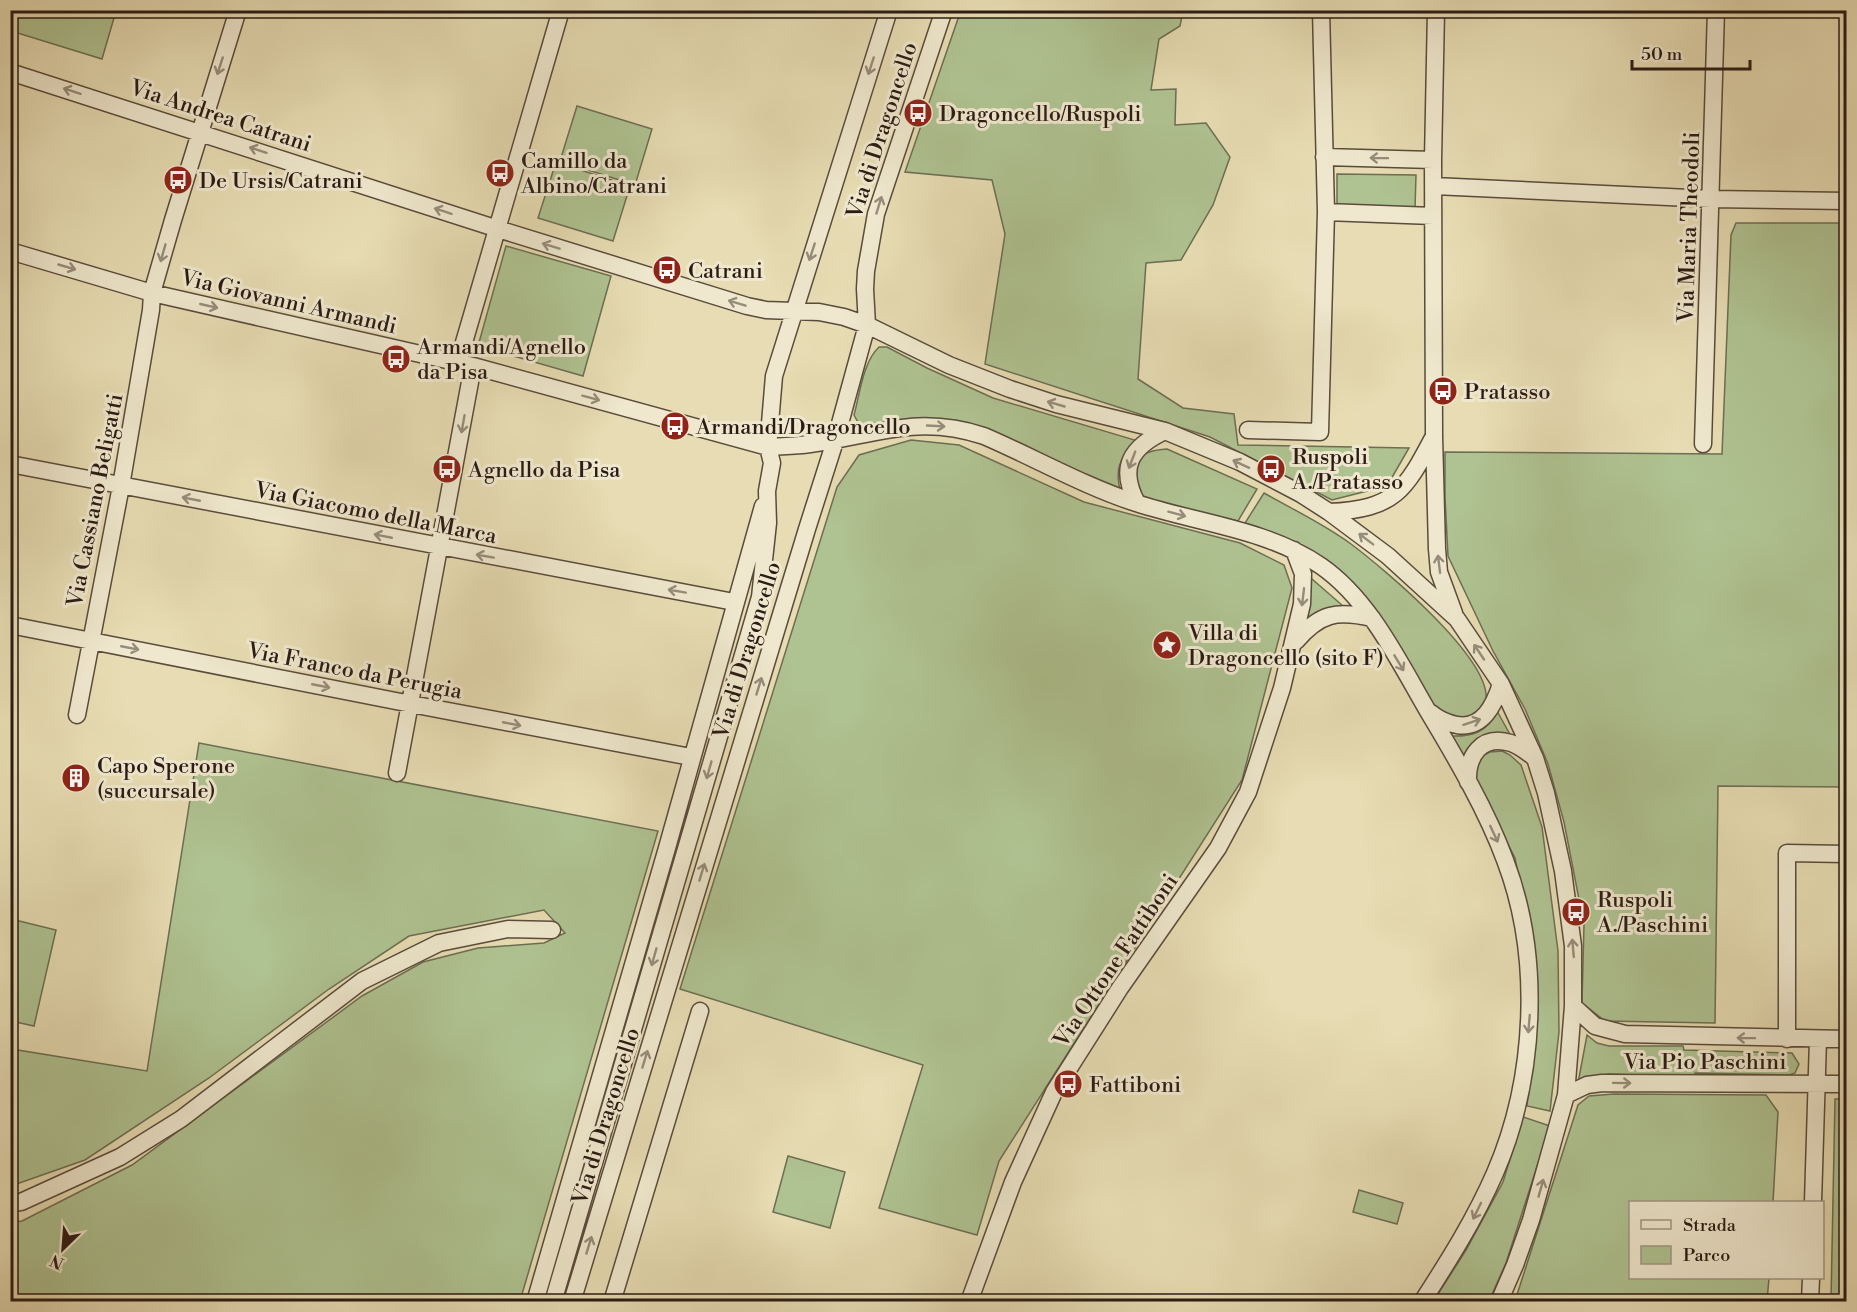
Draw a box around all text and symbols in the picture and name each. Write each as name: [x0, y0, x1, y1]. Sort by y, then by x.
scale bar: [1632, 33, 1750, 71]
street label: Via di Dragoncello: [841, 39, 924, 223]
text: 50 m: [1641, 43, 1683, 66]
one-way arrow: [214, 56, 225, 75]
one-way arrow: [865, 56, 876, 75]
street label: Via Andrea Catrani: [125, 74, 315, 158]
one-way arrow: [63, 85, 82, 96]
bus stop icon: Dragoncello/Ruspoli: [902, 97, 934, 129]
place label: Dragoncello/Ruspoli: [939, 101, 1142, 128]
street label: Via Maria Theodoli: [1673, 131, 1706, 324]
one-way arrow: [249, 144, 268, 155]
place label: Camillo da Albino/Catrani: [520, 148, 667, 200]
one-way arrow: [1369, 153, 1389, 164]
bus stop icon: Camillo da Albino/Catrani: [484, 157, 516, 189]
bus stop icon: De Ursis/Catrani: [162, 164, 194, 196]
place label: De Ursis/Catrani: [199, 168, 363, 195]
one-way arrow: [874, 196, 885, 215]
one-way arrow: [434, 205, 453, 216]
one-way arrow: [542, 239, 561, 250]
one-way arrow: [806, 242, 817, 261]
one-way arrow: [157, 243, 168, 262]
bus stop icon: Catrani: [651, 254, 683, 286]
place label: Catrani: [688, 258, 763, 285]
one-way arrow: [57, 262, 76, 273]
street label: Via Giovanni Armandi: [177, 264, 399, 340]
one-way arrow: [728, 297, 747, 308]
one-way arrow: [199, 300, 218, 312]
place label: Armandi/Agnello da Pisa: [416, 334, 586, 386]
bus stop icon: Armandi/Agnello da Pisa: [380, 343, 412, 375]
bus stop icon: Pratasso: [1427, 375, 1459, 407]
place label: Pratasso: [1464, 379, 1551, 406]
street label: Via Cassiano Beligatti: [61, 391, 129, 610]
one-way arrow: [581, 393, 600, 405]
one-way arrow: [1047, 397, 1066, 409]
bus stop icon: Armandi/Dragoncello: [659, 410, 691, 442]
one-way arrow: [457, 414, 468, 433]
place label: Armandi/Dragoncello: [695, 414, 911, 441]
one-way arrow: [925, 420, 945, 431]
place label: Ruspoli A./Pratasso: [1291, 444, 1403, 496]
one-way arrow: [1126, 451, 1137, 469]
bus stop icon: Agnello da Pisa: [431, 453, 463, 485]
bus stop icon: Ruspoli A./Pratasso: [1255, 453, 1287, 485]
place label: Agnello da Pisa: [467, 457, 621, 484]
one-way arrow: [1233, 457, 1251, 469]
street label: Via Giacomo della Marca: [251, 477, 500, 550]
one-way arrow: [182, 493, 201, 504]
one-way arrow: [1167, 509, 1186, 521]
one-way arrow: [373, 530, 393, 541]
one-way arrow: [1358, 533, 1374, 545]
one-way arrow: [476, 550, 495, 561]
one-way arrow: [1433, 554, 1444, 574]
street label: Via di Dragoncello: [707, 559, 787, 743]
one-way arrow: [667, 586, 687, 597]
one-way arrow: [1297, 586, 1308, 606]
place label: Villa di Dragoncello (sito F): [1187, 620, 1384, 672]
place icon: Villa di Dragoncello (sito F): [1151, 629, 1183, 661]
street label: Via Franco da Perugia: [244, 637, 465, 706]
one-way arrow: [120, 643, 139, 654]
one-way arrow: [1473, 644, 1485, 660]
one-way arrow: [1394, 654, 1406, 671]
one-way arrow: [754, 677, 765, 696]
one-way arrow: [311, 681, 330, 692]
one-way arrow: [1462, 716, 1481, 727]
one-way arrow: [502, 718, 522, 729]
place label: Capo Sperone (succursale): [97, 753, 235, 805]
one-way arrow: [703, 760, 714, 779]
building icon: Capo Sperone (succursale): [60, 762, 92, 794]
one-way arrow: [1489, 825, 1501, 843]
one-way arrow: [697, 863, 708, 882]
street label: Via Ottone Fattiboni: [1048, 869, 1184, 1054]
place label: Ruspoli A./Paschini: [1596, 887, 1708, 939]
bus stop icon: Ruspoli A./Paschini: [1560, 896, 1592, 928]
one-way arrow: [1567, 938, 1578, 958]
one-way arrow: [648, 947, 659, 966]
one-way arrow: [1523, 1014, 1534, 1034]
street label: Via di Dragoncello: [566, 1025, 646, 1209]
one-way arrow: [1737, 1032, 1757, 1044]
street label: Via Pio Paschini: [1623, 1049, 1786, 1076]
one-way arrow: [640, 1050, 651, 1069]
bus stop icon: Fattiboni: [1052, 1068, 1084, 1100]
place label: Fattiboni: [1089, 1072, 1181, 1099]
one-way arrow: [1612, 1078, 1632, 1089]
one-way arrow: [1536, 1179, 1547, 1198]
one-way arrow: [1470, 1201, 1482, 1219]
legend: [1629, 1201, 1824, 1279]
text: Strada: [1683, 1214, 1737, 1237]
north arrow: [33, 1219, 93, 1279]
one-way arrow: [584, 1236, 595, 1255]
text: Parco: [1683, 1244, 1730, 1267]
text: N: [47, 1250, 67, 1273]

